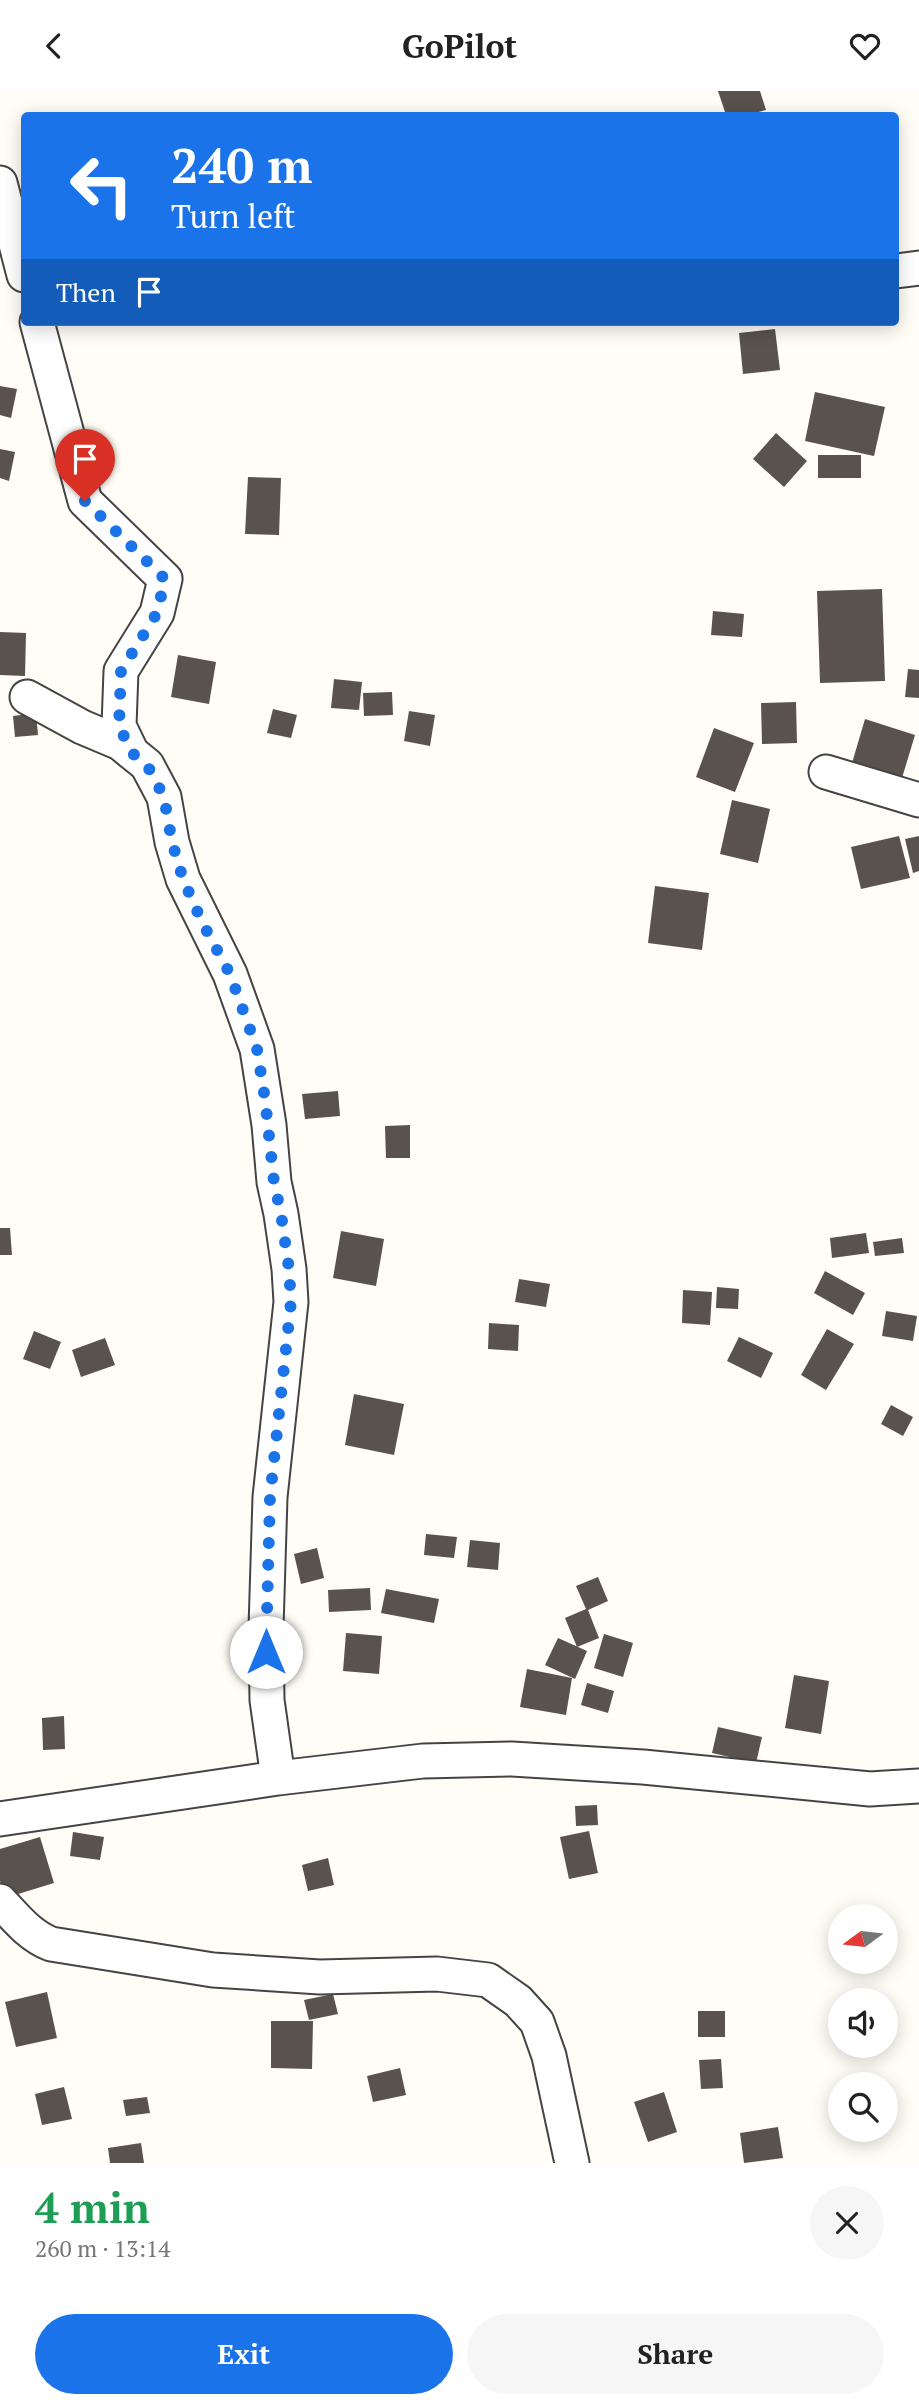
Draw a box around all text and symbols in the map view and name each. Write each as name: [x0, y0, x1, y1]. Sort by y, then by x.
text: GoPilot: [402, 25, 517, 67]
icon: back: [35, 27, 73, 65]
icon: heart: [846, 27, 884, 65]
text: 240 m: [171, 132, 313, 197]
icon: left: [56, 140, 147, 231]
text: Turn left: [171, 195, 295, 237]
icon: arrive: [130, 273, 168, 311]
text: Then: [56, 275, 116, 309]
pin: [55, 429, 115, 501]
icon: arrive: [66, 440, 104, 478]
position arrow: [229, 1615, 303, 1689]
north arrow: [828, 1904, 898, 1974]
map controls: [828, 1904, 898, 2142]
button: sound: [828, 1988, 898, 2058]
button: search: [828, 2072, 898, 2142]
text: 4 min: [35, 2179, 150, 2235]
button: close: [810, 2186, 884, 2260]
text: 260 m · 13:14: [35, 2233, 170, 2264]
button: Exit: [35, 2314, 453, 2394]
button: Share: [467, 2314, 884, 2394]

